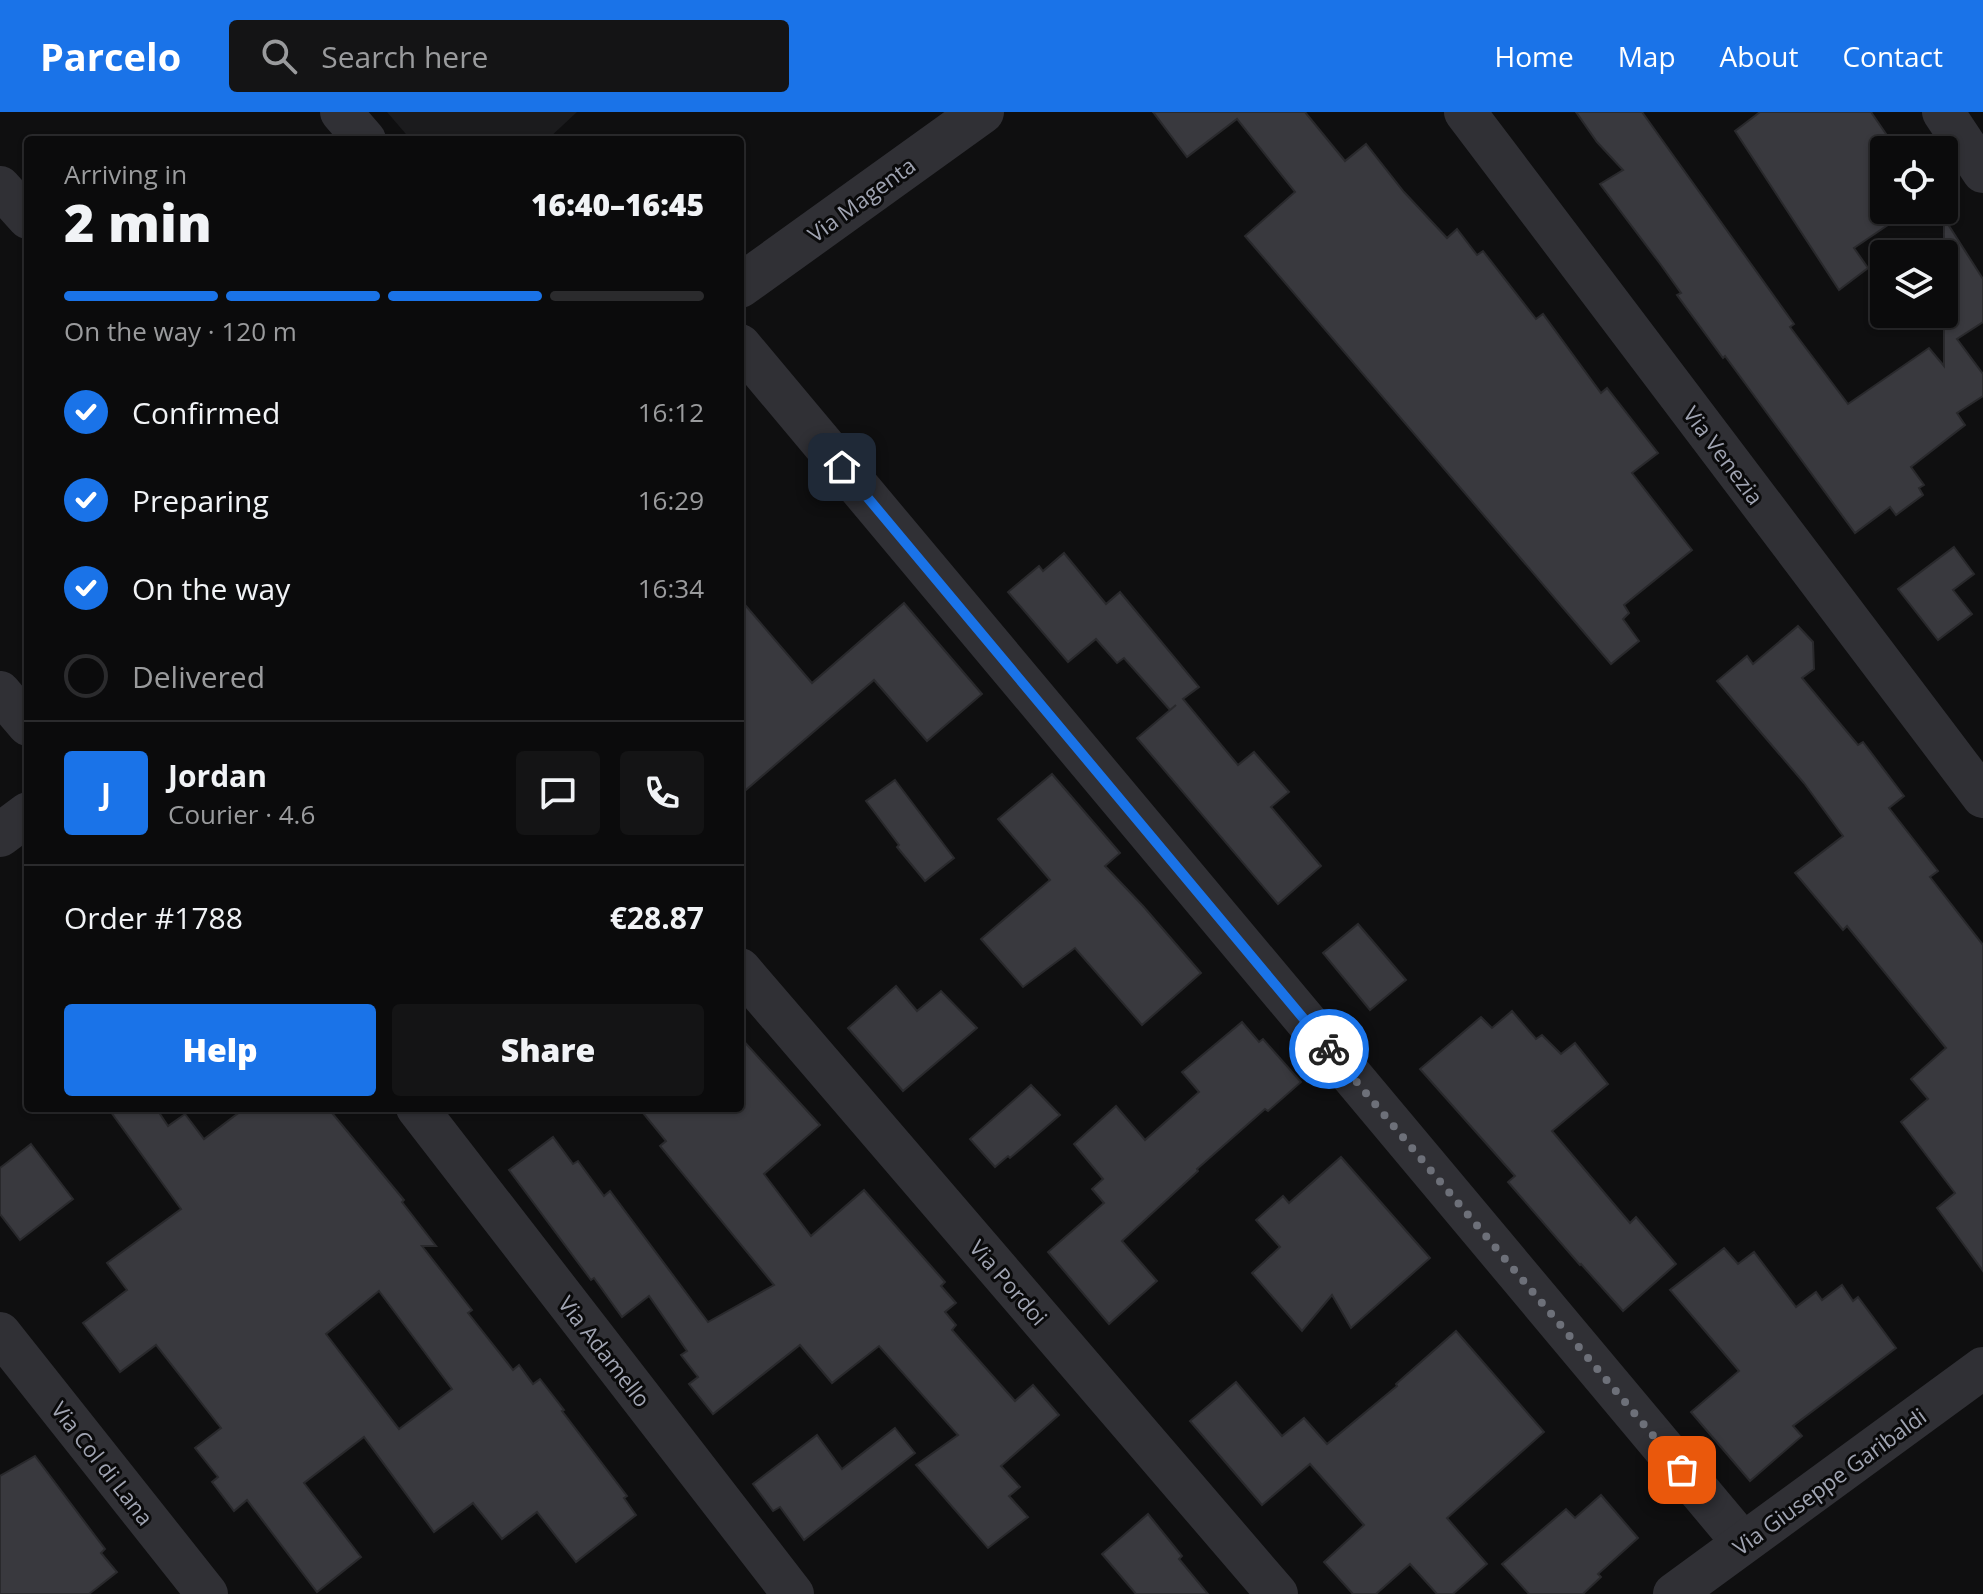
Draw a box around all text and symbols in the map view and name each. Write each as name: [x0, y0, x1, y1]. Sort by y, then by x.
search box: [229, 20, 789, 92]
text: Parcelo: [40, 30, 181, 82]
icon: search: [257, 34, 301, 78]
text: Search here: [321, 36, 488, 77]
text: Home: [1495, 37, 1574, 75]
text: Map: [1618, 37, 1676, 75]
text: About: [1720, 37, 1798, 75]
text: Contact: [1842, 37, 1943, 75]
map controls: [1870, 136, 1958, 328]
button: locate: [1870, 136, 1958, 224]
street label: Via Magenta: [801, 150, 921, 248]
text: Arriving in: [64, 156, 187, 192]
text: 16:40–16:45: [531, 184, 704, 225]
text: 2 min: [64, 186, 212, 257]
button: layers: [1870, 240, 1958, 328]
text: On the way · 120 m: [64, 313, 297, 349]
icon: check: [64, 390, 108, 434]
text: Confirmed: [132, 392, 280, 433]
text: 16:12: [638, 394, 704, 430]
street label: Via Venezia: [1677, 400, 1771, 510]
pin: [808, 433, 876, 501]
icon: home: [820, 445, 864, 489]
icon: check: [64, 478, 108, 522]
text: Preparing: [132, 480, 269, 521]
text: 16:29: [638, 482, 704, 518]
icon: check: [64, 566, 108, 610]
text: On the way: [132, 568, 290, 609]
text: 16:34: [638, 570, 704, 606]
text: Delivered: [132, 656, 265, 697]
button: chat: [516, 751, 600, 835]
button: phone: [620, 751, 704, 835]
text: Jordan: [168, 755, 267, 796]
text: J: [101, 773, 111, 814]
text: Courier · 4.6: [168, 796, 315, 832]
text: Order #1788: [64, 897, 243, 938]
text: €28.87: [610, 897, 704, 938]
button: Help: [64, 1004, 376, 1096]
button: Share: [392, 1004, 704, 1096]
courier: [1289, 1009, 1369, 1089]
icon: bike: [1307, 1027, 1351, 1071]
street label: Via Pordoi: [963, 1233, 1055, 1331]
street label: Via Adamello: [552, 1289, 658, 1413]
street label: Via Col di Lana: [45, 1395, 161, 1531]
street label: Via Giuseppe Garibaldi: [1726, 1401, 1932, 1561]
pin: [1648, 1436, 1716, 1504]
icon: bag: [1660, 1448, 1704, 1492]

